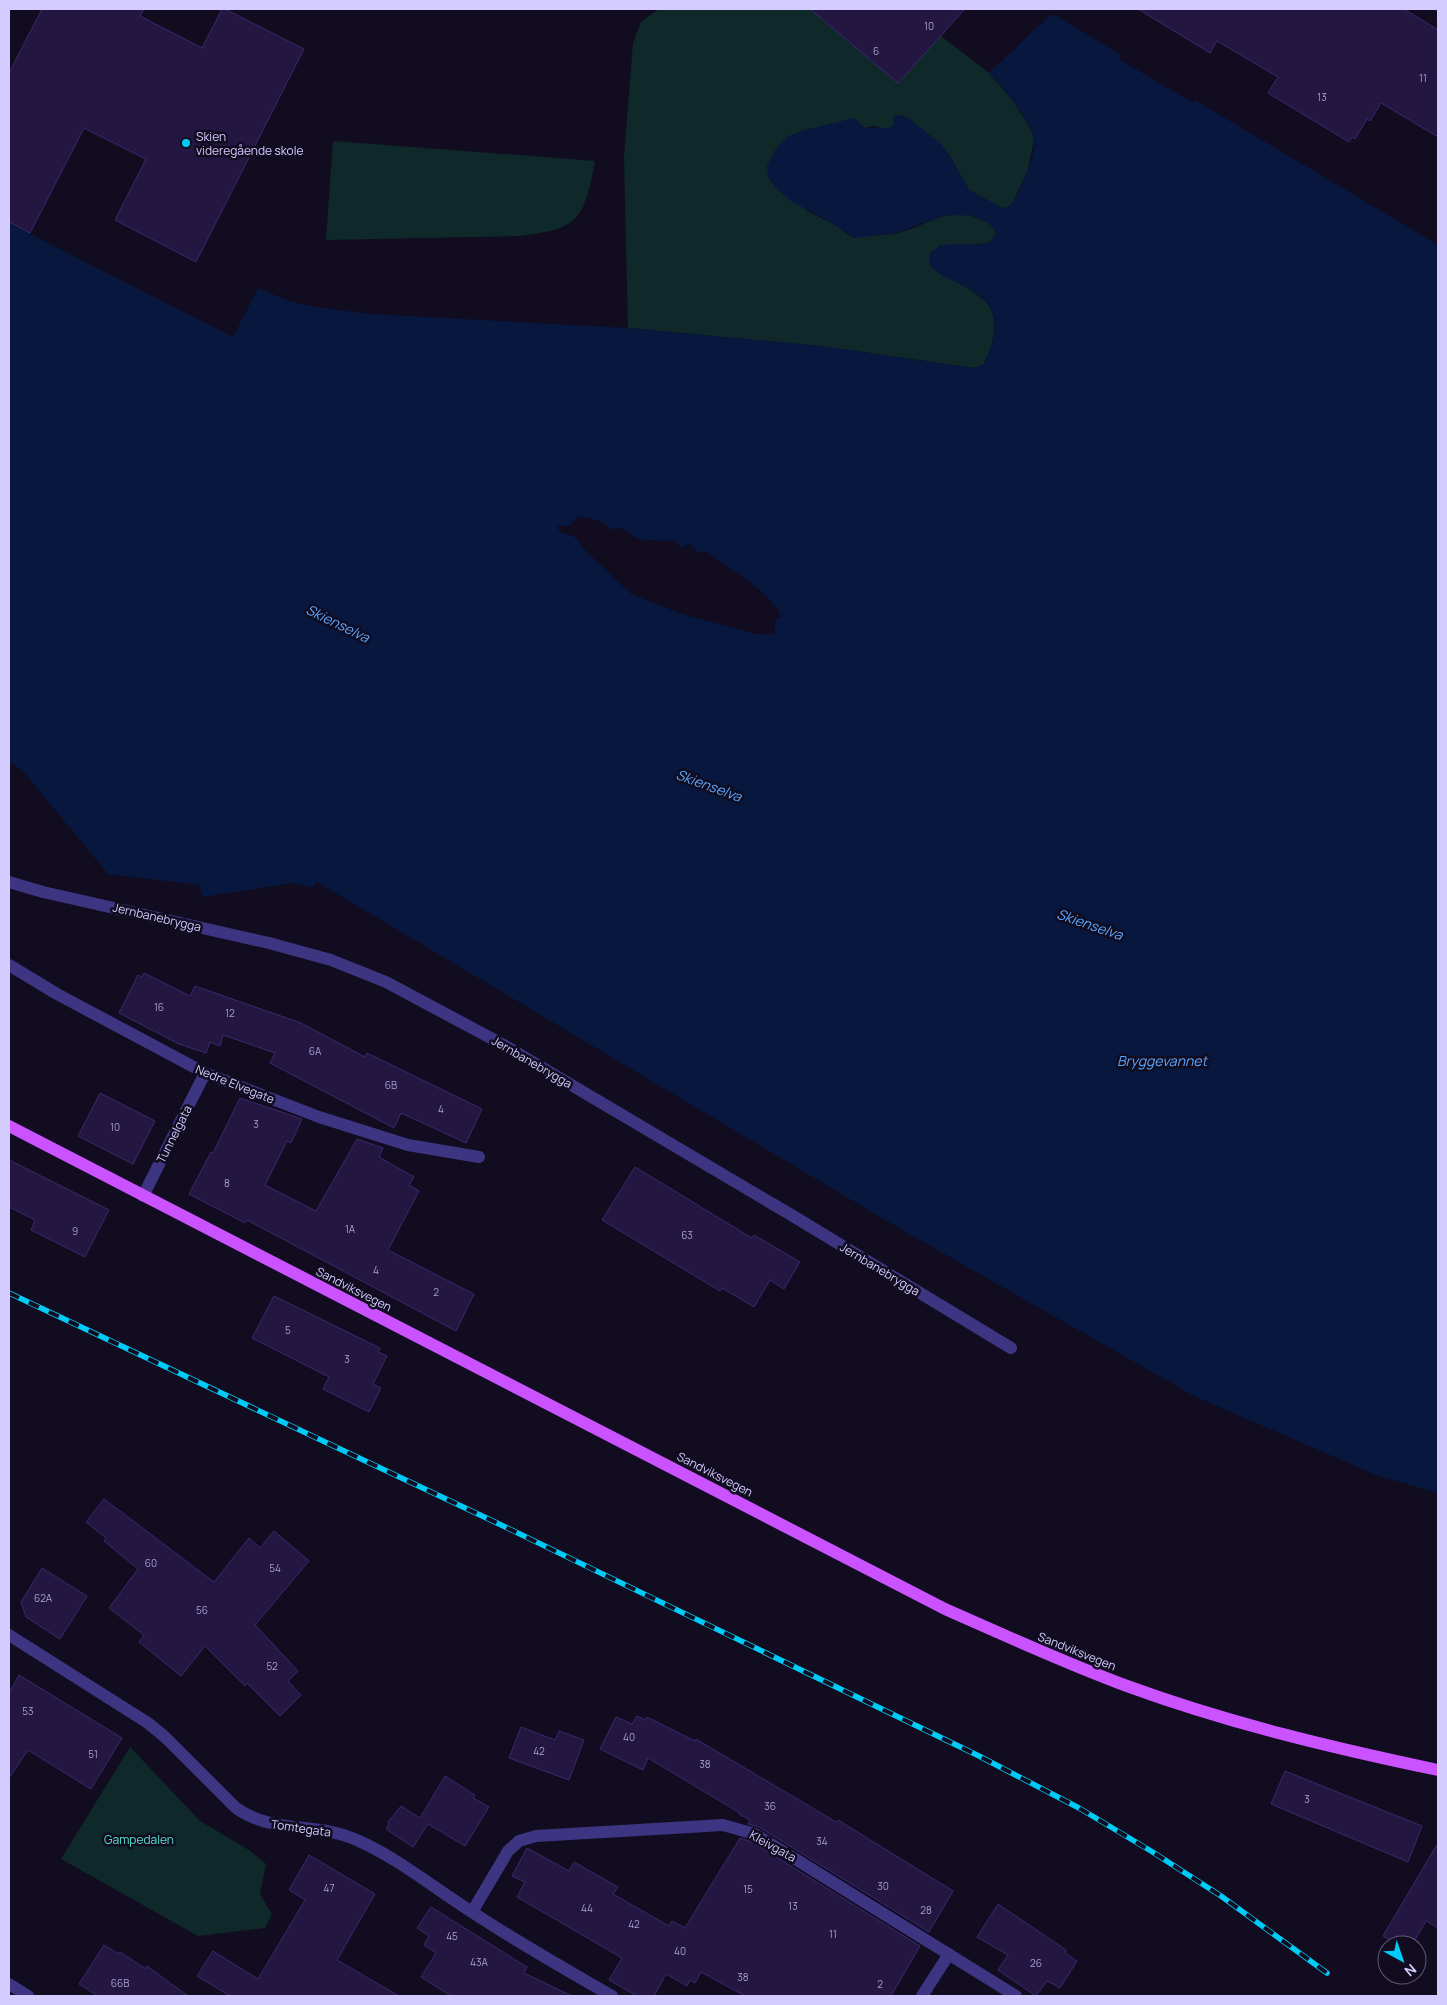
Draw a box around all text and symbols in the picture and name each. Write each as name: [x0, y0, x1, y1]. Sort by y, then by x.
house number: 10: [924, 19, 934, 33]
house number: 6: [873, 44, 879, 58]
house number: 11: [1419, 71, 1427, 85]
house number: 13: [1317, 90, 1327, 104]
place label: Skien videregående skole: [196, 128, 304, 159]
marker: Skien videregående skole: [180, 137, 192, 149]
water label: Skienselva: [303, 599, 374, 647]
water label: Skienselva: [674, 764, 746, 806]
street label: Jernbanebrygga: [111, 899, 203, 935]
water label: Skienselva: [1055, 904, 1127, 945]
house number: 16: [154, 1000, 164, 1014]
house number: 12: [225, 1006, 235, 1020]
street label: Jernbanebrygga: [489, 1032, 575, 1092]
house number: 6A: [309, 1044, 322, 1058]
water label: Bryggevannet: [1117, 1051, 1208, 1070]
street label: Nedre Elvegate: [193, 1060, 277, 1108]
house number: 6B: [385, 1078, 397, 1092]
street label: Tunnelgata: [152, 1102, 196, 1166]
house number: 4: [438, 1102, 444, 1116]
house number: 3: [253, 1117, 259, 1131]
house number: 10: [110, 1120, 120, 1134]
house number: 8: [224, 1176, 230, 1190]
house number: 1A: [345, 1222, 356, 1236]
house number: 9: [72, 1224, 78, 1238]
house number: 63: [681, 1228, 693, 1242]
street label: Jernbanebrygga: [837, 1238, 923, 1300]
street label: Sandviksvegen: [313, 1263, 395, 1315]
house number: 4: [373, 1263, 379, 1277]
house number: 2: [433, 1285, 439, 1299]
house number: 5: [285, 1323, 291, 1337]
house number: 3: [344, 1352, 350, 1366]
street label: Sandviksvegen: [674, 1448, 756, 1500]
house number: 60: [145, 1556, 157, 1570]
house number: 54: [269, 1561, 281, 1575]
house number: 62A: [34, 1591, 53, 1605]
house number: 56: [196, 1603, 208, 1617]
street label: Sandviksvegen: [1035, 1628, 1119, 1674]
house number: 52: [266, 1659, 278, 1673]
house number: 53: [22, 1704, 34, 1718]
house number: 40: [623, 1730, 635, 1744]
house number: 42: [533, 1744, 545, 1758]
house number: 51: [88, 1747, 98, 1761]
house number: 38: [699, 1757, 711, 1771]
house number: 3: [1304, 1792, 1310, 1806]
house number: 36: [764, 1799, 776, 1813]
street label: Tomtegata: [270, 1815, 332, 1841]
street label: Kleivgata: [747, 1826, 799, 1866]
park label: Gampedalen: [104, 1831, 174, 1848]
house number: 34: [816, 1834, 828, 1848]
house number: 30: [877, 1879, 889, 1893]
house number: 47: [324, 1881, 334, 1895]
house number: 15: [743, 1882, 753, 1896]
house number: 13: [788, 1899, 798, 1913]
house number: 44: [581, 1901, 593, 1915]
house number: 28: [920, 1903, 932, 1917]
house number: 42: [628, 1917, 640, 1931]
house number: 11: [829, 1927, 837, 1941]
house number: 45: [446, 1929, 458, 1943]
north arrow: [1377, 1935, 1427, 1985]
house number: 40: [674, 1944, 686, 1958]
house number: 43A: [470, 1955, 489, 1969]
house number: 26: [1030, 1956, 1042, 1970]
text: N: [1401, 1960, 1421, 1981]
house number: 38: [737, 1970, 749, 1984]
house number: 66B: [111, 1976, 129, 1990]
house number: 2: [877, 1977, 883, 1991]

